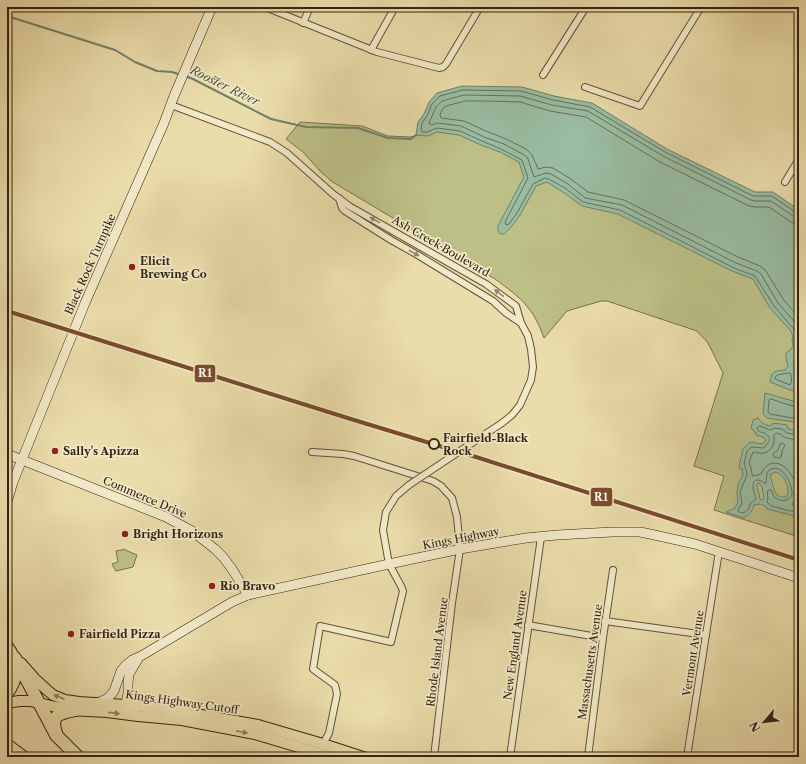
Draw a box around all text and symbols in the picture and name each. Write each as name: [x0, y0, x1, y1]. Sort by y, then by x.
water label: Rooster River: [187, 62, 264, 109]
street label: Black Rock Turnpike: [61, 211, 119, 317]
street label: Ash Creek Boulevard: [389, 212, 492, 280]
one-way arrow: [369, 216, 381, 223]
one-way arrow: [408, 250, 420, 256]
place label: Elicit Brewing Co: [140, 254, 207, 281]
marker: Elicit Brewing Co: [127, 262, 137, 272]
one-way arrow: [493, 289, 504, 298]
line badge: R1: [194, 364, 216, 383]
text: R1: [198, 366, 212, 380]
place label: Fairfield-Black Rock: [443, 431, 529, 458]
marker: Fairfield-Black Rock: [428, 438, 440, 450]
place label: Sally's Apizza: [63, 444, 140, 458]
marker: Sally's Apizza: [50, 446, 60, 456]
street label: Commerce Drive: [101, 473, 189, 521]
line badge: R1: [590, 487, 613, 507]
text: R1: [594, 490, 608, 504]
street label: Kings Highway: [421, 524, 501, 552]
place label: Bright Horizons: [133, 527, 223, 541]
marker: Bright Horizons: [120, 529, 130, 539]
place label: Rio Bravo: [220, 579, 275, 593]
marker: Rio Bravo: [207, 581, 217, 591]
street label: New England Avenue: [500, 589, 530, 701]
street label: Rhode Island Avenue: [423, 596, 451, 708]
street label: Massachusetts Avenue: [575, 603, 605, 721]
street label: Vermont Avenue: [679, 609, 707, 698]
place label: Fairfield Pizza: [79, 627, 161, 641]
marker: Fairfield Pizza: [66, 629, 76, 639]
street label: Kings Highway Cutoff: [125, 687, 241, 717]
one-way arrow: [53, 694, 64, 700]
north arrow: [744, 702, 784, 742]
one-way arrow: [108, 710, 120, 716]
text: N: [747, 719, 764, 734]
one-way arrow: [236, 729, 248, 735]

